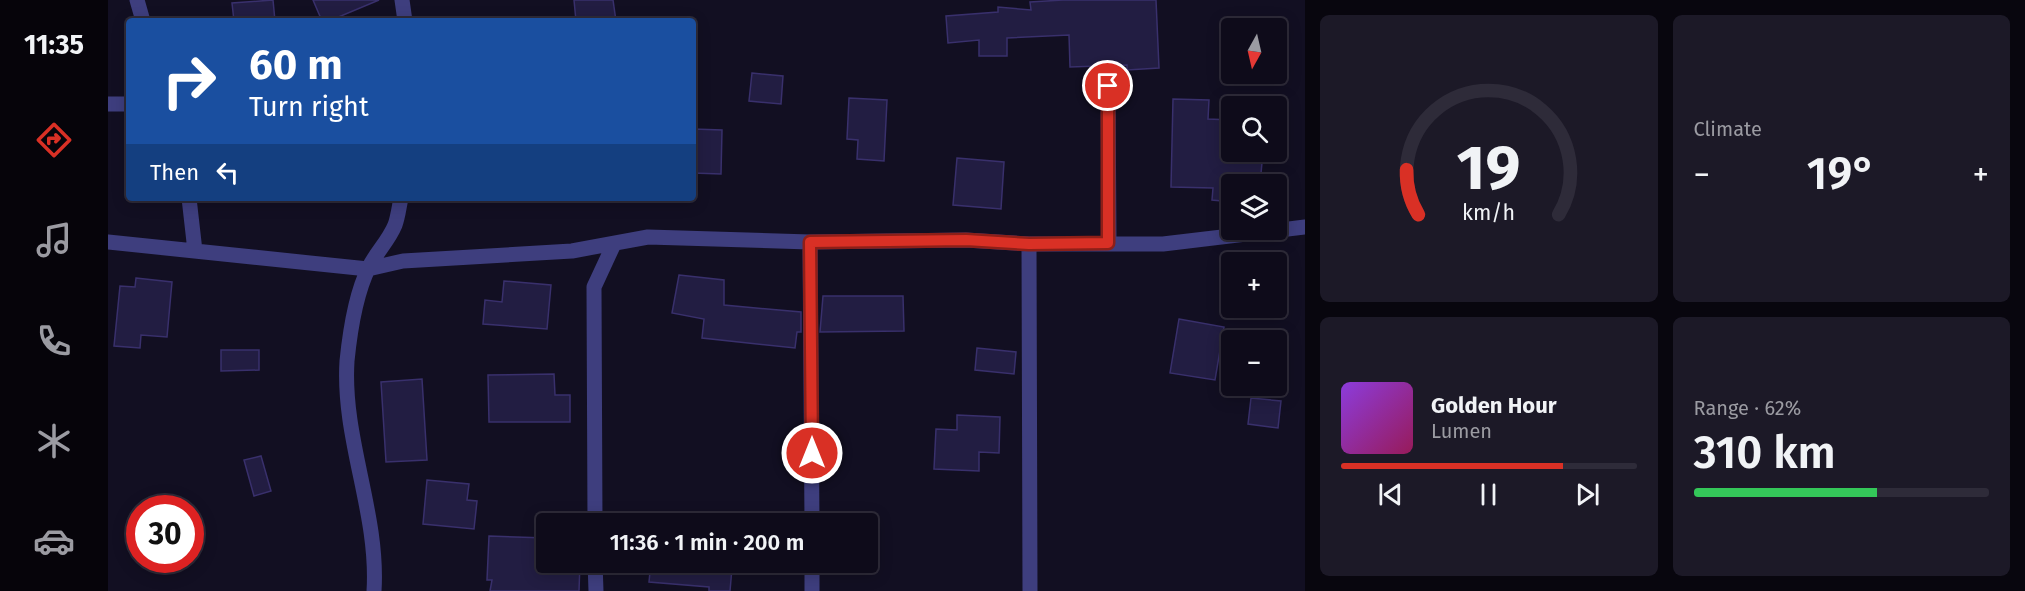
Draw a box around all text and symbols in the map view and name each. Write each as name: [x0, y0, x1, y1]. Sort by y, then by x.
north arrow: [1221, 18, 1287, 84]
map controls: [1221, 18, 1287, 396]
text: 11:35: [24, 29, 84, 61]
text: 60 m: [249, 40, 343, 90]
icon: right: [150, 42, 228, 120]
pin: [1082, 60, 1133, 111]
icon: arrive: [1091, 69, 1124, 102]
text: Turn right: [249, 91, 369, 123]
button: search: [1221, 96, 1287, 162]
text: Climate: [1694, 117, 1762, 141]
icon: directions: [33, 119, 75, 161]
text: 19: [1457, 131, 1521, 206]
text: 19°: [1807, 147, 1876, 201]
text: −: [1694, 155, 1710, 195]
text: +: [1973, 155, 1989, 195]
icon: left: [211, 156, 244, 189]
text: Then: [150, 159, 199, 186]
button: layers: [1221, 174, 1287, 240]
text: km/h: [1462, 201, 1515, 227]
icon: music: [33, 219, 75, 261]
button: +: [1221, 252, 1287, 318]
icon: phone: [33, 320, 75, 362]
button: −: [1221, 330, 1287, 396]
text: Golden Hour: [1431, 392, 1557, 419]
text: Range · 62%: [1694, 396, 1801, 420]
text: Lumen: [1431, 419, 1492, 443]
icon: climate: [33, 420, 75, 462]
position arrow: [780, 421, 844, 485]
text: 310 km: [1694, 426, 1836, 480]
icon: previous: [1374, 478, 1407, 511]
icon: pause: [1472, 478, 1505, 511]
icon: next: [1571, 478, 1604, 511]
speed limit sign: 30: [126, 495, 204, 573]
icon: car: [33, 520, 75, 562]
text: 11:36 · 1 min · 200 m: [610, 529, 804, 556]

